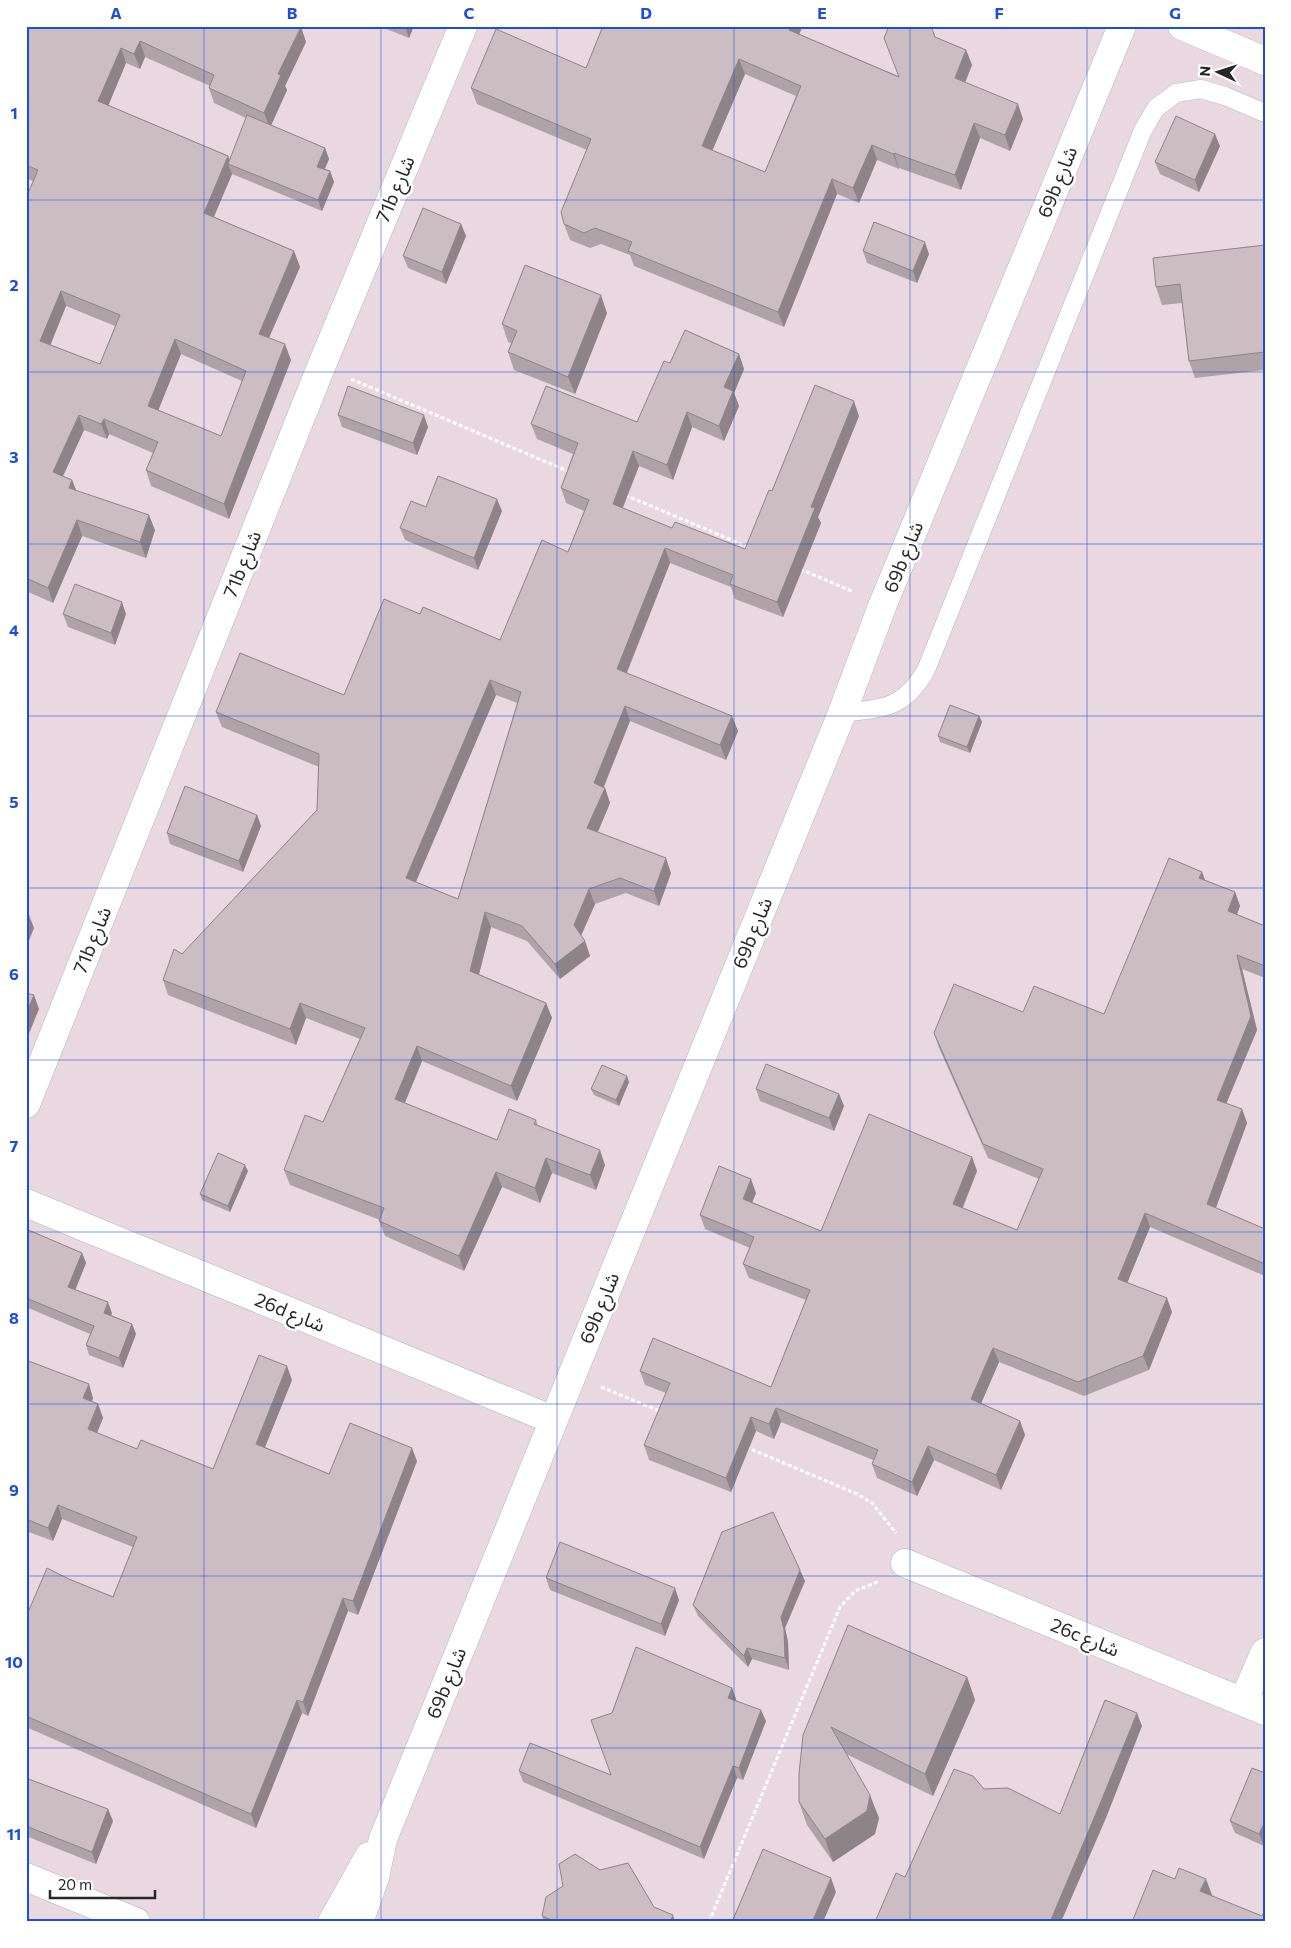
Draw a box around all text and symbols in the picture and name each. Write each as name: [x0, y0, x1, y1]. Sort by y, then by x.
text: A: [110, 3, 122, 22]
text: B: [287, 3, 298, 22]
text: C: [464, 3, 475, 22]
text: D: [640, 3, 652, 22]
text: E: [817, 3, 827, 22]
text: F: [994, 3, 1004, 22]
text: G: [1169, 3, 1181, 22]
north arrow: [1194, 48, 1244, 98]
text: N: [1196, 65, 1213, 77]
text: 1: [10, 103, 18, 122]
street label: 69b شارع: [1032, 143, 1084, 222]
street label: 71b شارع: [370, 152, 422, 227]
text: 2: [9, 275, 19, 294]
text: 3: [9, 447, 19, 466]
street label: 69b شارع: [878, 518, 930, 597]
street label: 71b شارع: [218, 527, 268, 602]
text: 4: [9, 620, 19, 639]
text: 5: [9, 792, 19, 811]
street label: 69b شارع: [727, 894, 779, 973]
street label: 71b شارع: [68, 903, 118, 978]
text: 6: [9, 964, 19, 983]
text: 7: [10, 1136, 19, 1155]
street label: 69b شارع: [574, 1269, 626, 1348]
street label: 26d شارع: [251, 1287, 329, 1339]
text: 8: [9, 1308, 19, 1327]
text: 9: [9, 1480, 19, 1499]
street label: 26c شارع: [1046, 1612, 1123, 1663]
street label: 69b شارع: [421, 1644, 473, 1723]
text: 10: [5, 1652, 23, 1671]
text: 11: [7, 1824, 21, 1843]
scale bar: [50, 1868, 155, 1900]
text: 20 m: [58, 1875, 92, 1893]

